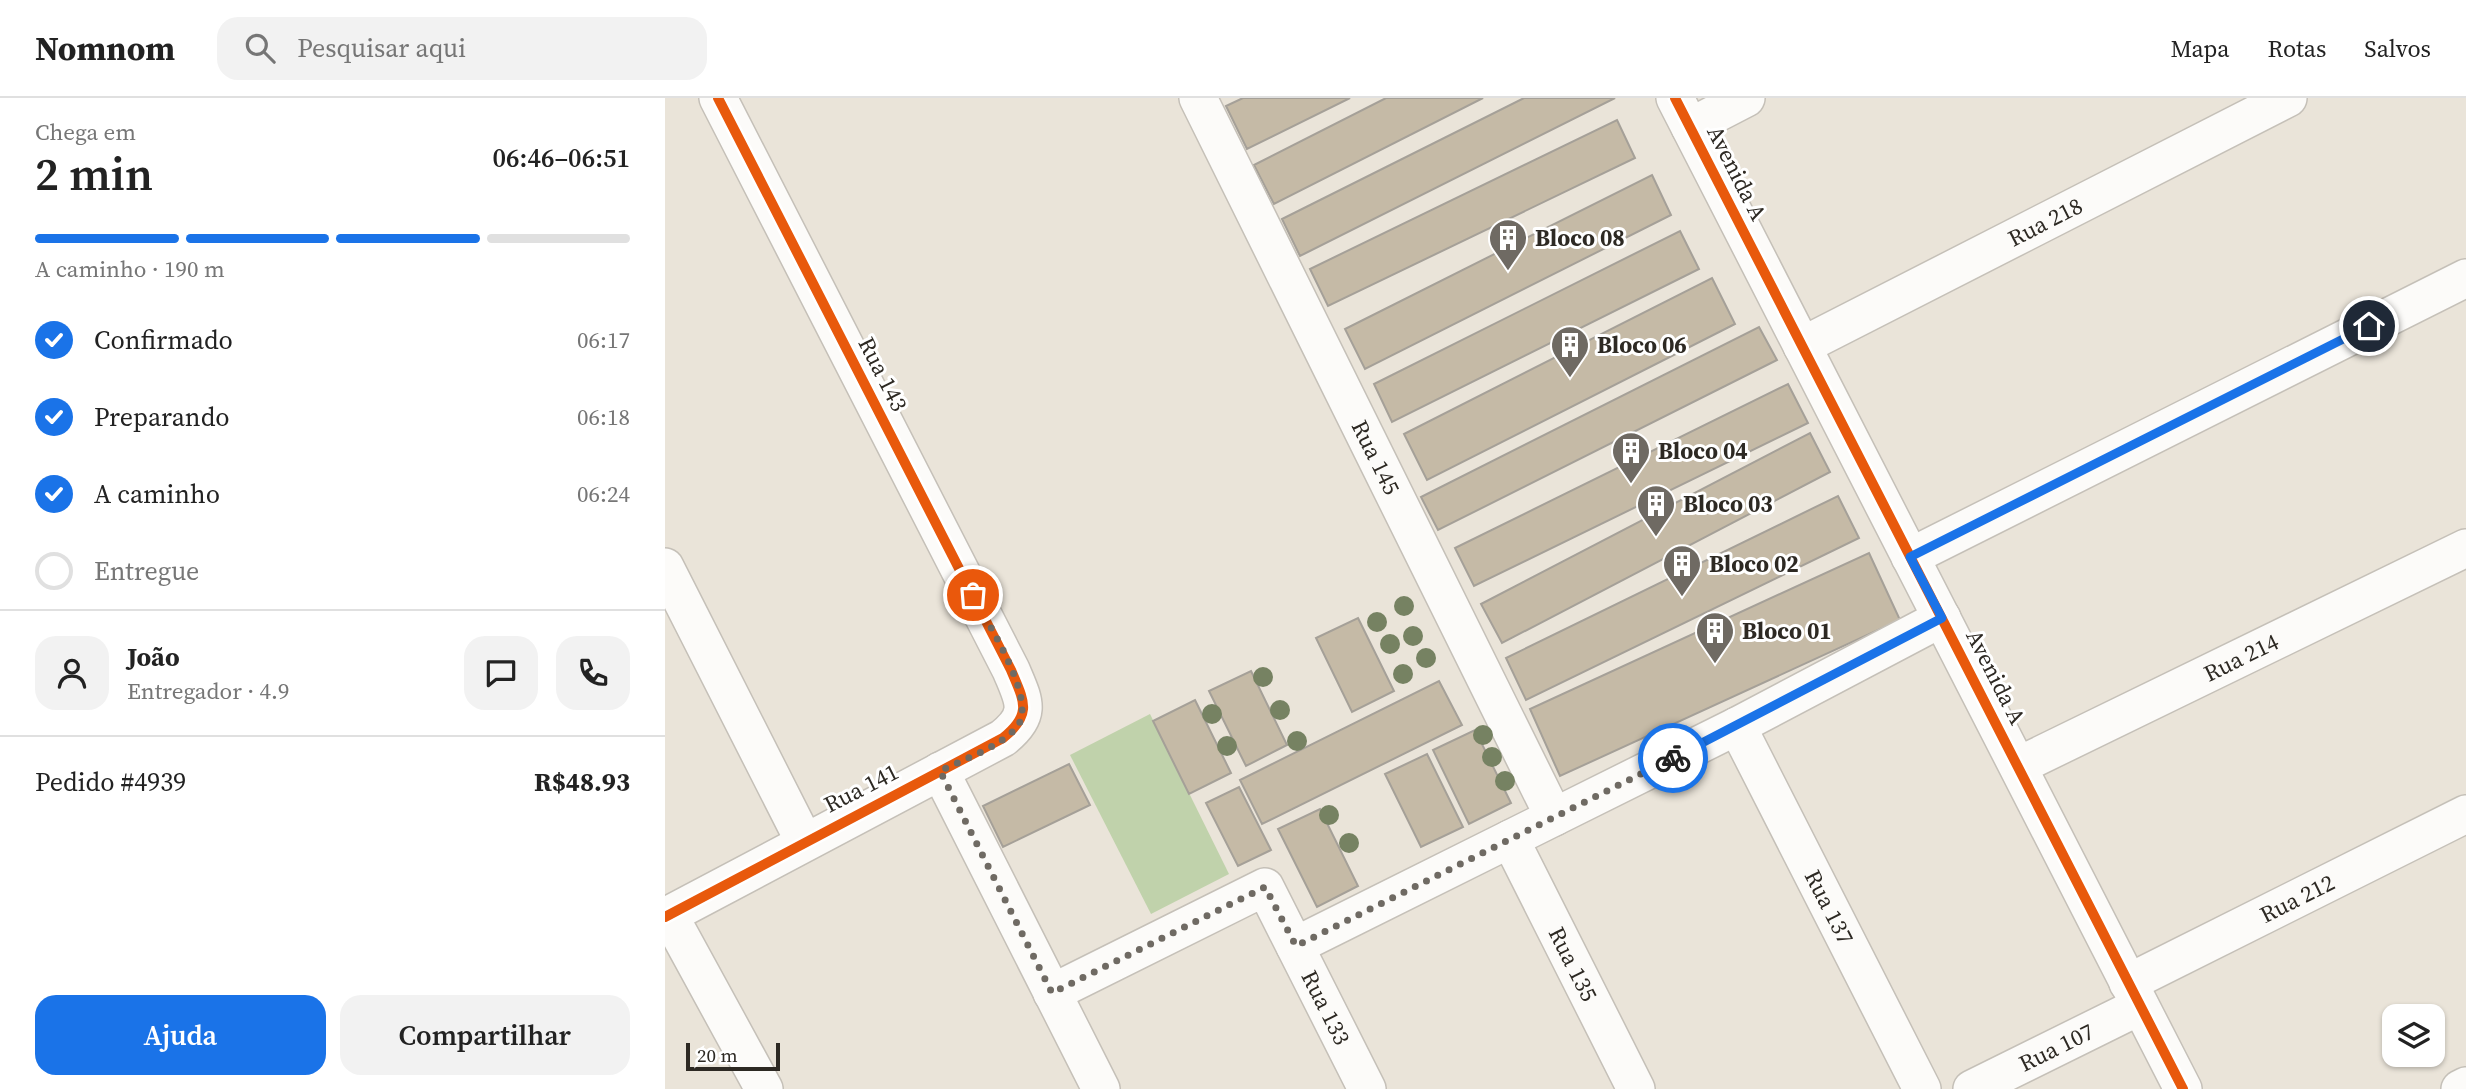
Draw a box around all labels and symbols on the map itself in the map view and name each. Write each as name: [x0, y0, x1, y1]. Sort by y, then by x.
street label: Avenida A: [1699, 120, 1775, 227]
street label: Rua 218: [2002, 190, 2088, 254]
building icon: Bloco 08: [1487, 217, 1529, 272]
place label: Bloco 08: [1535, 222, 1625, 254]
pin: [2339, 296, 2399, 356]
building icon: Bloco 06: [1549, 324, 1591, 379]
place label: Bloco 06: [1597, 329, 1687, 361]
street label: Rua 143: [851, 331, 915, 417]
street label: Rua 145: [1344, 415, 1408, 500]
building icon: Bloco 04: [1610, 430, 1652, 485]
place label: Bloco 04: [1658, 435, 1748, 467]
building icon: Bloco 03: [1635, 483, 1677, 538]
place label: Bloco 03: [1683, 488, 1773, 520]
building icon: Bloco 02: [1661, 543, 1703, 598]
place label: Bloco 02: [1709, 548, 1799, 580]
pin: [943, 565, 1003, 625]
building icon: Bloco 01: [1694, 610, 1736, 665]
place label: Bloco 01: [1742, 615, 1832, 647]
street label: Avenida A: [1958, 624, 2034, 731]
street label: Rua 214: [2198, 625, 2284, 689]
courier: [1638, 723, 1708, 793]
street label: Rua 141: [818, 756, 904, 820]
street label: Rua 137: [1797, 864, 1862, 950]
street label: Rua 212: [2254, 866, 2340, 931]
street label: Rua 135: [1541, 921, 1605, 1007]
street label: Rua 133: [1294, 965, 1358, 1050]
street label: Rua 107: [2013, 1015, 2099, 1079]
scale bar: [686, 1040, 781, 1072]

